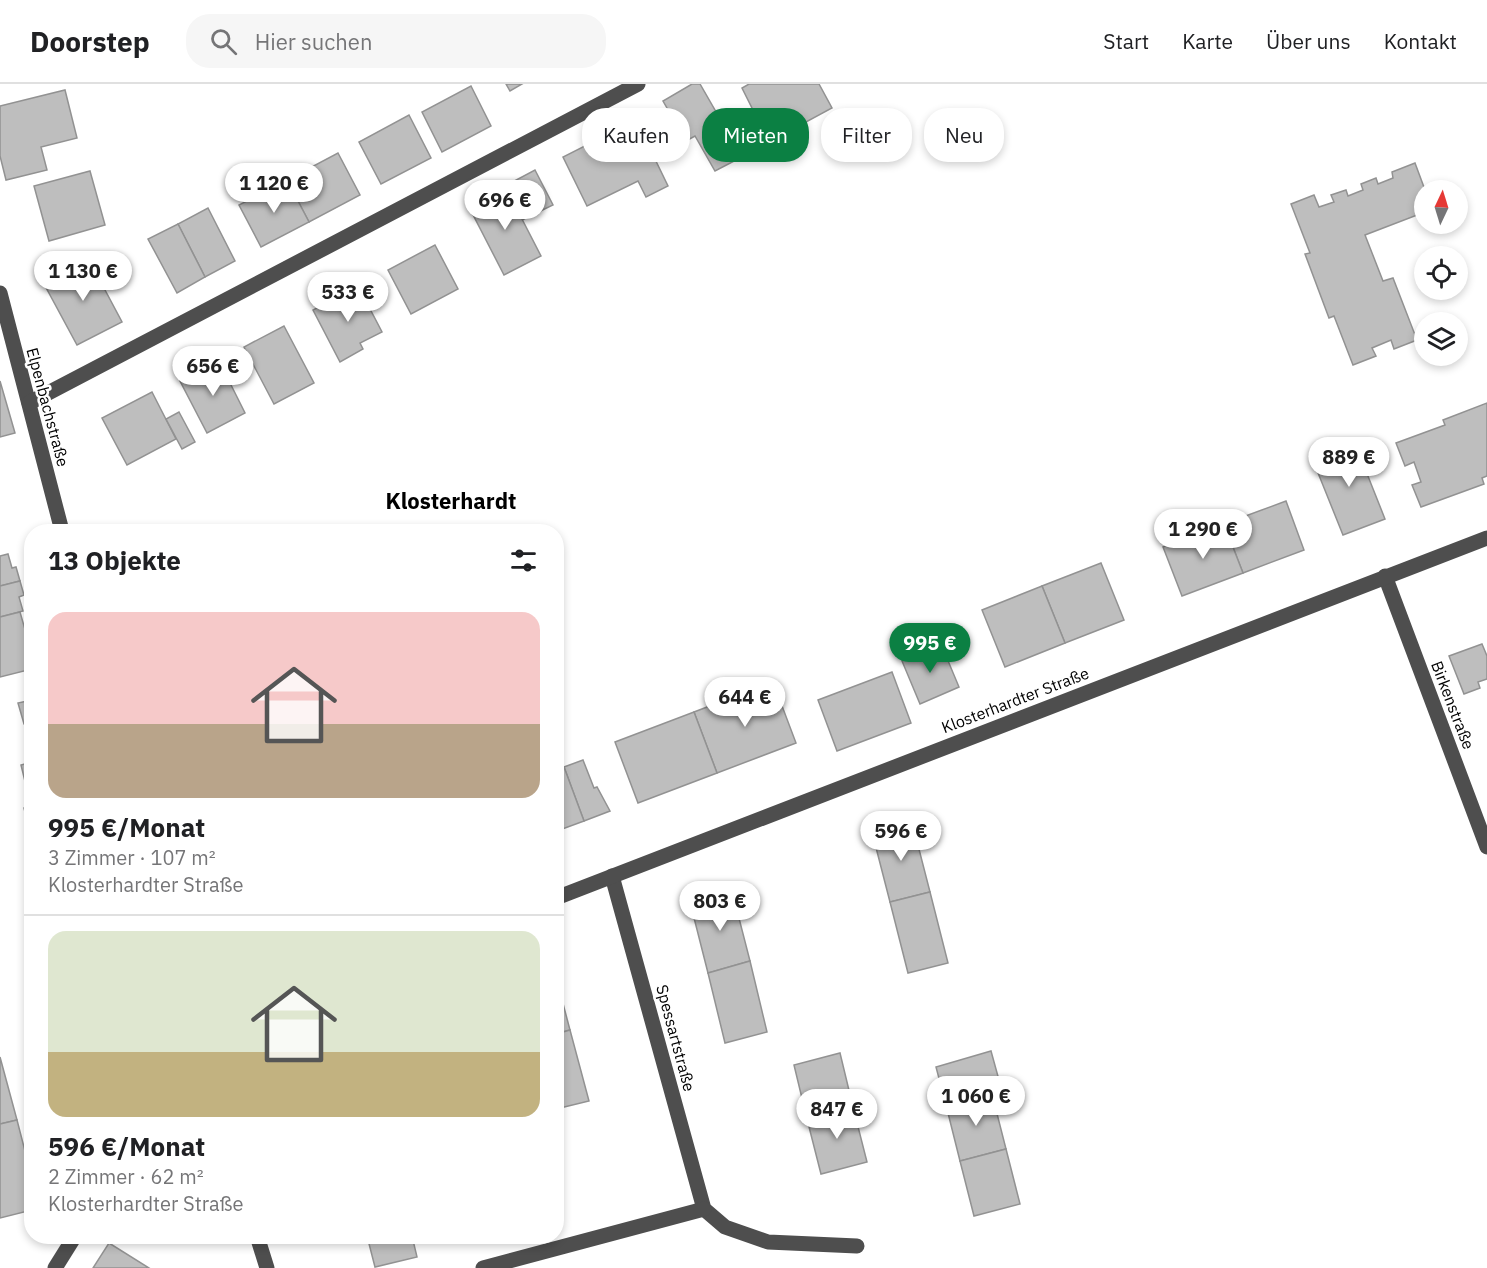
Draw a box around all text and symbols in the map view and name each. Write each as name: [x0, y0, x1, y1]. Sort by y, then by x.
search box: [186, 14, 606, 68]
text: Doorstep: [30, 23, 150, 60]
icon: search: [207, 25, 240, 58]
text: Hier suchen: [255, 27, 372, 56]
text: Start: [1103, 27, 1149, 55]
text: Karte: [1182, 27, 1233, 55]
text: Über uns: [1266, 27, 1351, 55]
text: Kontakt: [1384, 27, 1457, 55]
chip: Kaufen: [582, 108, 690, 162]
chip: Mieten: [702, 108, 809, 162]
chip: Filter: [821, 108, 912, 162]
chip: Neu: [924, 108, 1004, 162]
pin: 1 120 €: [219, 163, 329, 214]
text: 1 120 €: [239, 169, 309, 196]
pin: 696 €: [463, 180, 547, 231]
north arrow: [1414, 180, 1468, 234]
map controls: [1414, 180, 1468, 366]
text: 696 €: [478, 186, 532, 213]
button: locate: [1414, 246, 1468, 300]
pin: 1 130 €: [28, 251, 138, 302]
text: 1 130 €: [48, 257, 118, 284]
pin: 533 €: [306, 272, 390, 323]
text: 533 €: [321, 278, 375, 305]
button: layers: [1414, 312, 1468, 366]
street label: Elpenbachstraße: [22, 345, 74, 469]
pin: 656 €: [171, 346, 255, 397]
text: 656 €: [186, 352, 240, 379]
pin: 889 €: [1307, 437, 1391, 488]
text: 889 €: [1322, 443, 1376, 470]
district label: Klosterhardt: [386, 486, 516, 515]
pin: 1 290 €: [1148, 509, 1258, 560]
text: 1 290 €: [1168, 515, 1238, 542]
text: 13 Objekte: [48, 543, 181, 577]
icon: filters: [507, 544, 540, 577]
pin: 995 €: [888, 623, 972, 674]
text: 995 €: [903, 629, 957, 656]
icon: home: [240, 651, 348, 759]
street label: Birkenstraße: [1427, 658, 1479, 752]
street label: Klosterhardter Straße: [938, 663, 1092, 737]
pin: 644 €: [703, 677, 787, 728]
text: 644 €: [718, 683, 772, 710]
text: 995 €/Monat: [48, 810, 205, 844]
pin: 596 €: [859, 811, 943, 862]
text: 596 €: [874, 817, 928, 844]
text: 3 Zimmer · 107 m²: [48, 844, 216, 871]
text: Klosterhardter Straße: [48, 871, 243, 898]
pin: 803 €: [678, 881, 762, 932]
text: 803 €: [693, 887, 747, 914]
icon: home: [240, 970, 348, 1078]
street label: Spessartstraße: [652, 982, 700, 1094]
pin: 1 060 €: [921, 1076, 1031, 1127]
text: 1 060 €: [941, 1082, 1011, 1109]
pin: 847 €: [795, 1089, 879, 1140]
text: 847 €: [810, 1095, 864, 1122]
text: 596 €/Monat: [48, 1129, 205, 1163]
text: 2 Zimmer · 62 m²: [48, 1163, 204, 1190]
text: Klosterhardter Straße: [48, 1190, 243, 1217]

